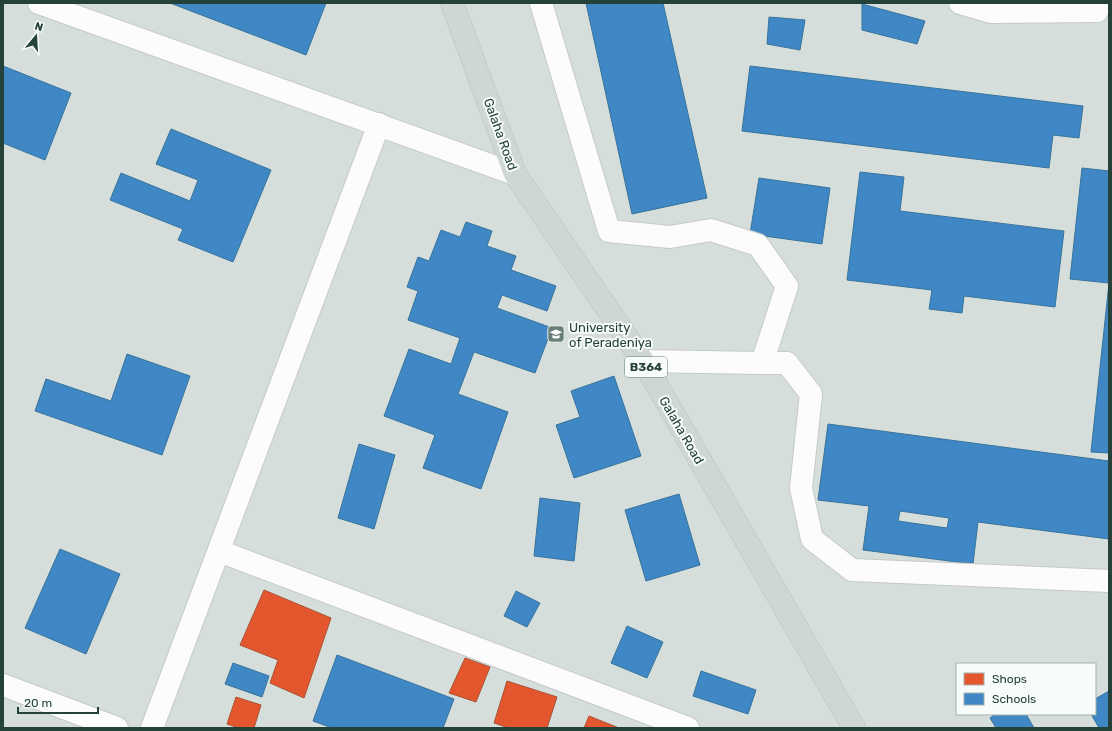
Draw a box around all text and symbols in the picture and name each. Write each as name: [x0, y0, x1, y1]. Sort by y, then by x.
north arrow: [16, 16, 56, 56]
text: N: [33, 20, 45, 34]
street label: Galaha Road: [481, 96, 520, 172]
place label: University of Peradeniya: [569, 320, 652, 350]
school or university icon: University of Peradeniya: [546, 324, 566, 344]
road number: B364: [625, 357, 667, 377]
street label: Galaha Road: [656, 394, 707, 467]
legend: [956, 663, 1096, 715]
text: Shops: [992, 672, 1027, 686]
scale bar: [18, 689, 98, 715]
text: Schools: [992, 692, 1036, 706]
text: 20 m: [24, 696, 52, 710]

